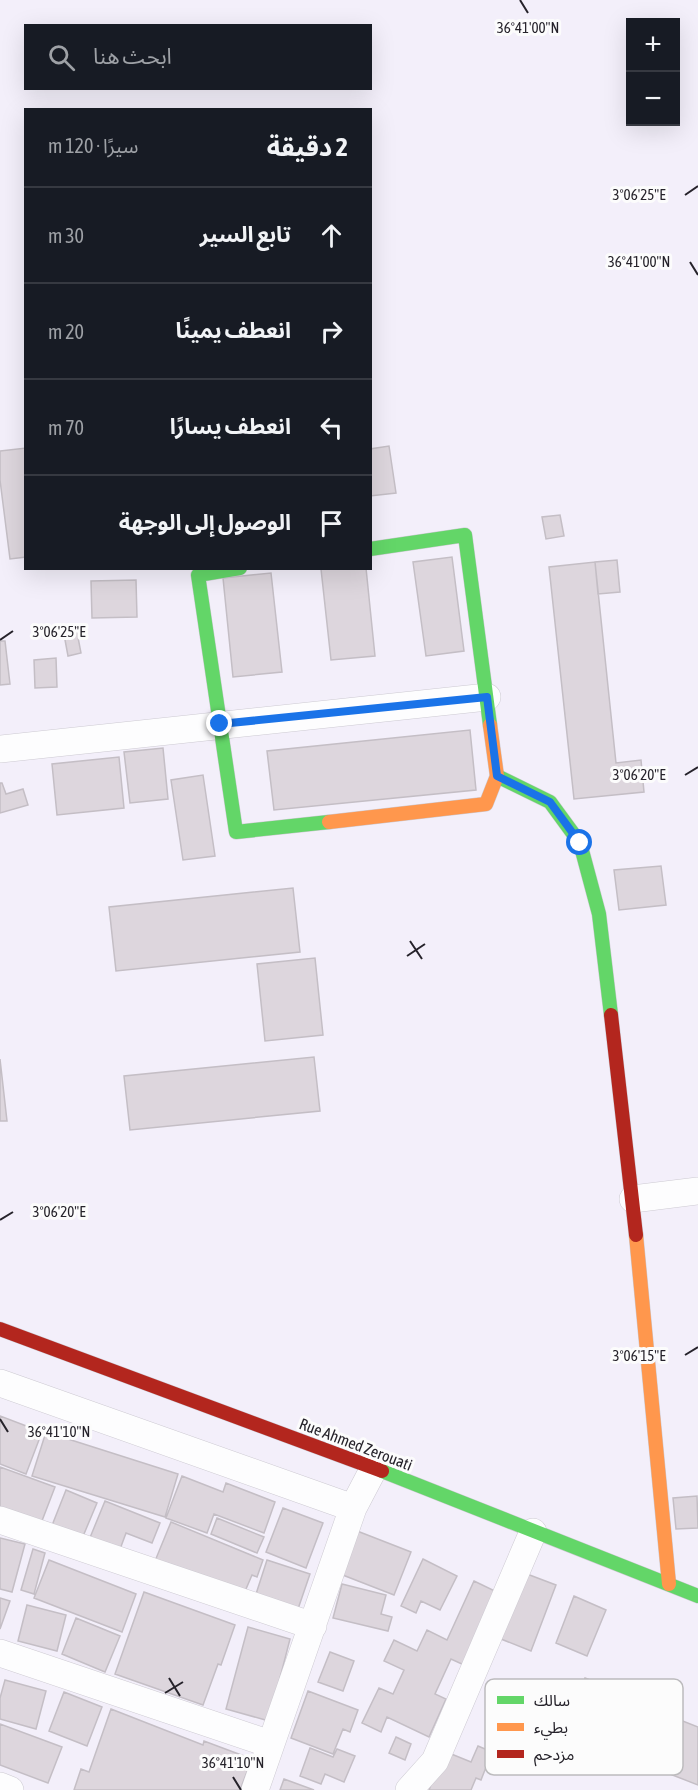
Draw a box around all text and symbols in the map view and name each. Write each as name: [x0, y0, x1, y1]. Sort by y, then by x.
map controls: [626, 18, 680, 126]
button: +: [626, 18, 680, 72]
text: 36°41'00"N: [497, 19, 559, 36]
search box: [24, 24, 372, 90]
icon: search: [45, 41, 78, 74]
text: ابحث هنا: [93, 43, 172, 69]
button: −: [626, 72, 680, 126]
text: 2 دقيقة: [267, 132, 348, 162]
text: سيرًا · 120 m: [48, 134, 138, 157]
text: 3°06'25"E: [612, 186, 666, 203]
icon: ahead: [315, 219, 348, 252]
text: تابع السير: [200, 221, 291, 247]
text: 30 m: [48, 224, 84, 247]
text: 36°41'00"N: [608, 253, 670, 270]
icon: right: [315, 315, 348, 348]
text: انعطف يمينًا: [175, 317, 291, 343]
text: 20 m: [48, 320, 84, 343]
icon: left: [315, 411, 348, 444]
text: انعطف يسارًا: [170, 413, 291, 439]
text: 70 m: [48, 416, 84, 439]
icon: arrive: [315, 507, 348, 540]
text: الوصول إلى الوجهة: [119, 509, 291, 535]
text: 3°06'25"E: [32, 623, 86, 640]
route end: [206, 710, 232, 736]
text: 3°06'20"E: [612, 766, 666, 783]
route start: [566, 829, 592, 855]
text: 3°06'20"E: [32, 1203, 86, 1220]
text: 3°06'15"E: [612, 1347, 666, 1364]
street label: Rue Ahmed Zerouati: [297, 1414, 415, 1474]
text: 36°41'10"N: [28, 1423, 90, 1440]
legend: [485, 1679, 683, 1775]
text: سالك: [534, 1691, 570, 1709]
text: بطيء: [534, 1718, 568, 1740]
text: مزدحم: [534, 1745, 574, 1767]
text: 36°41'10"N: [202, 1754, 264, 1771]

